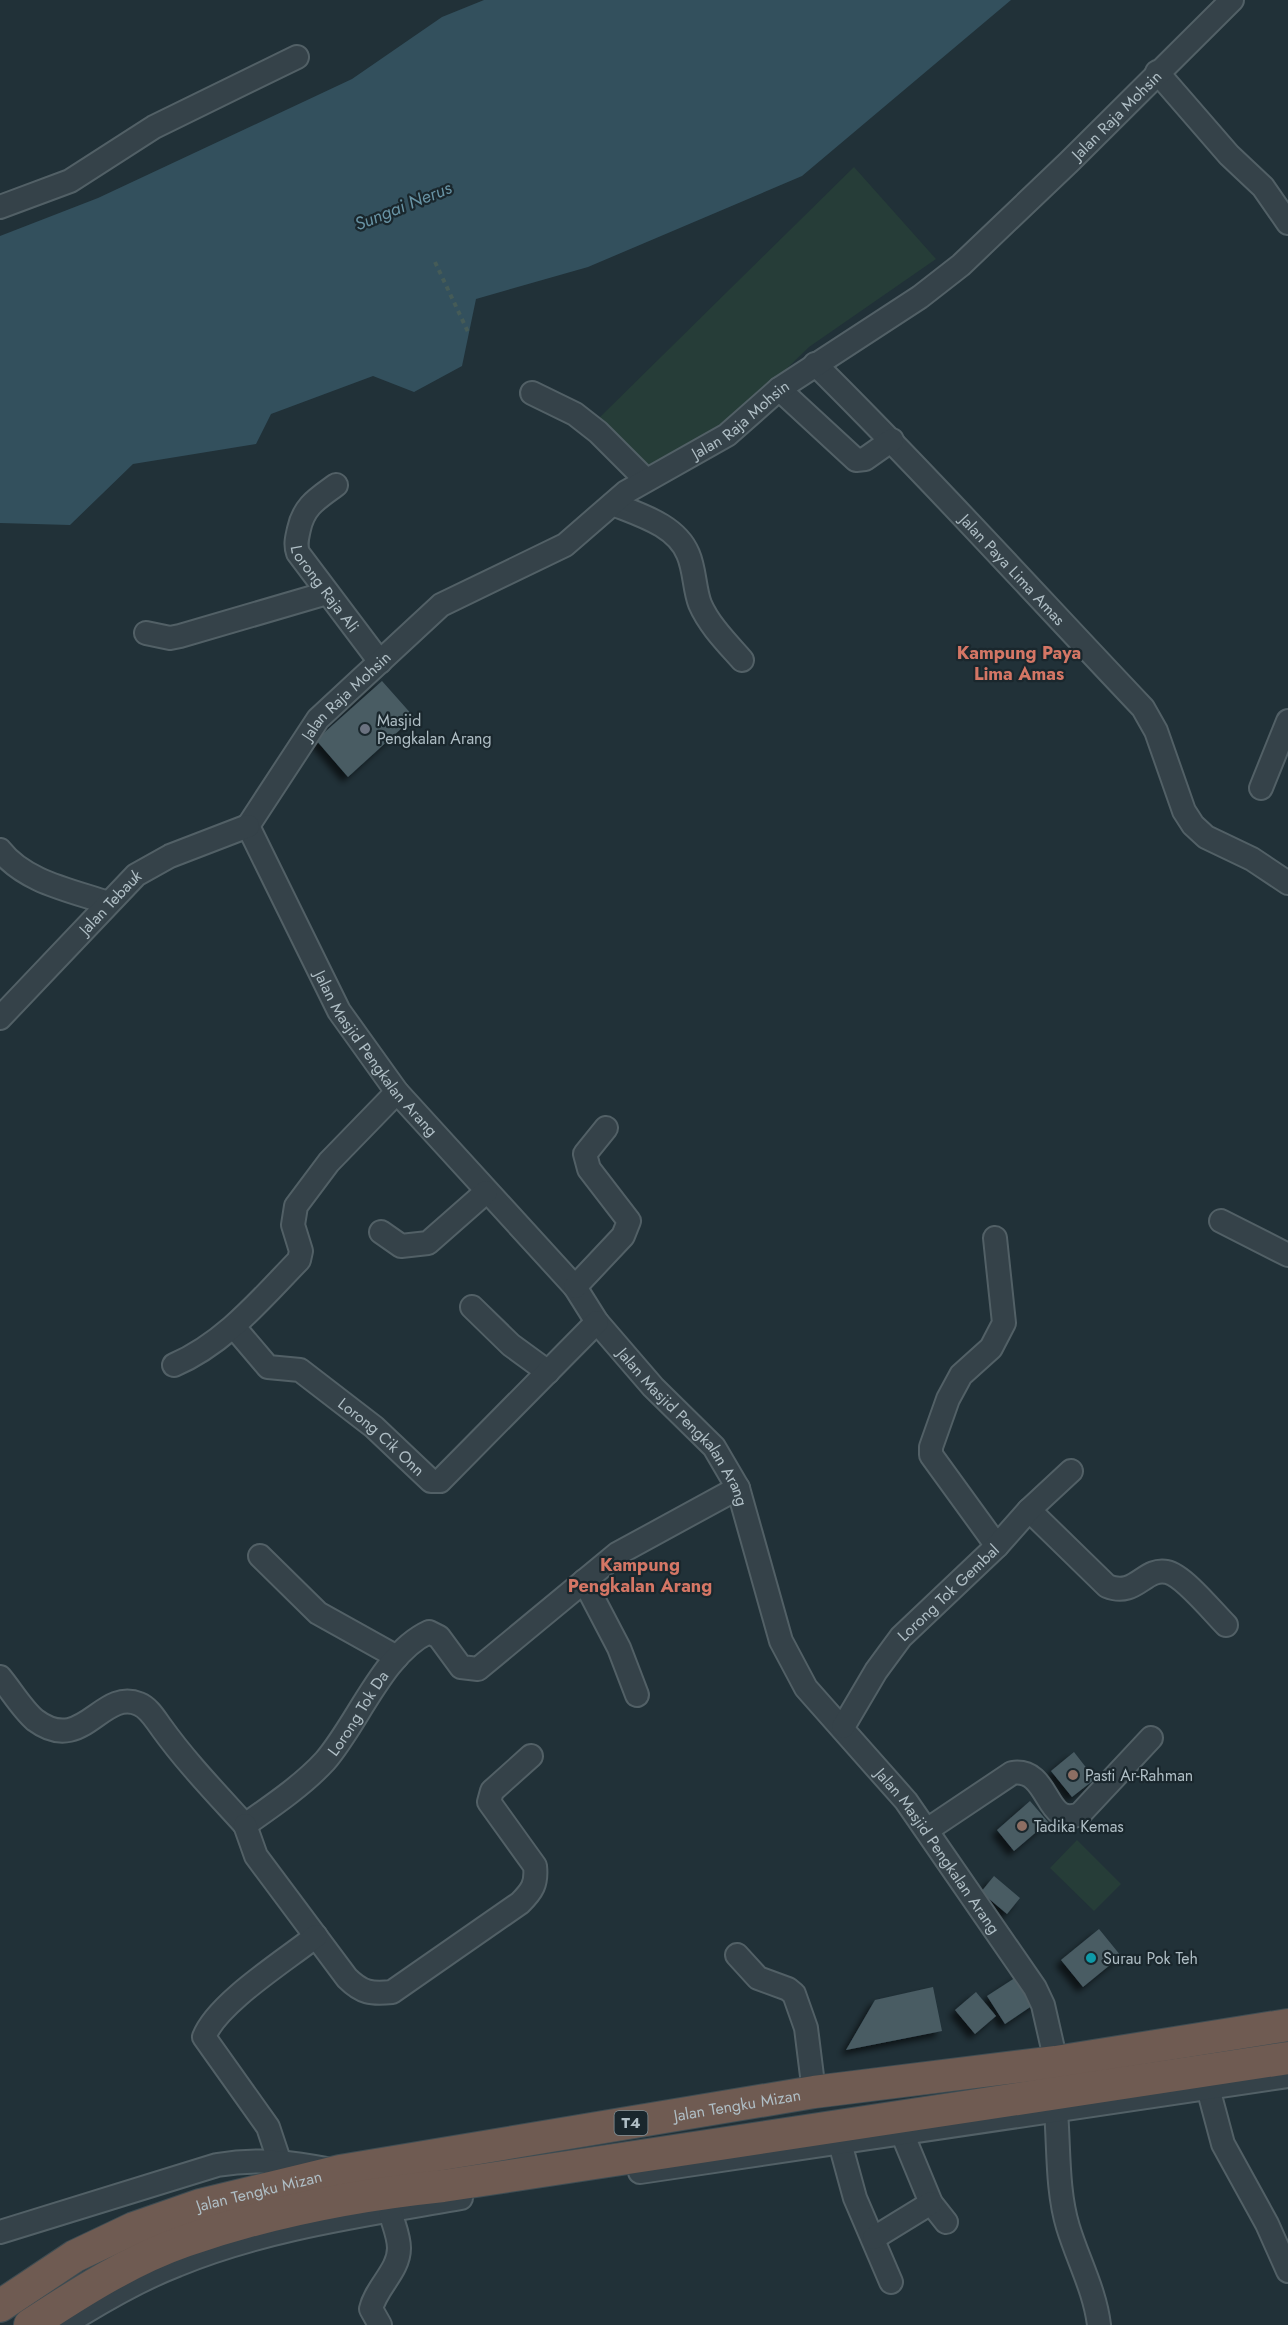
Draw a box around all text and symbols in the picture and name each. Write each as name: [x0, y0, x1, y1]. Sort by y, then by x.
street label: Jalan Raja Mohsin: [1065, 65, 1167, 166]
water label: Sungai Nerus: [351, 174, 456, 237]
street label: Jalan Raja Mohsin: [685, 374, 793, 465]
street label: Jalan Paya Lima Amas: [953, 507, 1071, 630]
street label: Lorong Raja Ali: [285, 543, 365, 637]
district label: Kampung Paya Lima Amas: [957, 640, 1081, 687]
street label: Jalan Raja Mohsin: [295, 646, 396, 746]
place label: Masjid Pengkalan Arang: [377, 709, 492, 750]
marker: Masjid Pengkalan Arang: [358, 722, 372, 736]
street label: Jalan Tebauk: [72, 863, 146, 941]
street label: Jalan Masjid Pengkalan Arang: [308, 964, 443, 1141]
street label: Jalan Masjid Pengkalan Arang: [611, 1341, 754, 1508]
street label: Lorong Cik Onn: [333, 1392, 430, 1481]
street label: Lorong Tok Gembal: [892, 1539, 1004, 1646]
district label: Kampung Pengkalan Arang: [568, 1552, 712, 1599]
street label: Lorong Tok Da: [322, 1665, 394, 1761]
street label: Jalan Masjid Pengkalan Arang: [869, 1761, 1006, 1938]
place label: Pasti Ar-Rahman: [1085, 1764, 1193, 1787]
marker: Pasti Ar-Rahman: [1066, 1768, 1080, 1782]
place label: Tadika Kemas: [1034, 1815, 1124, 1838]
marker: Tadika Kemas: [1015, 1819, 1029, 1833]
place label: Surau Pok Teh: [1103, 1947, 1198, 1970]
marker: Surau Pok Teh: [1084, 1951, 1098, 1965]
street label: Jalan Tengku Mizan: [670, 2083, 802, 2127]
road number: T4: [614, 2111, 648, 2135]
street label: Jalan Tengku Mizan: [191, 2164, 324, 2218]

